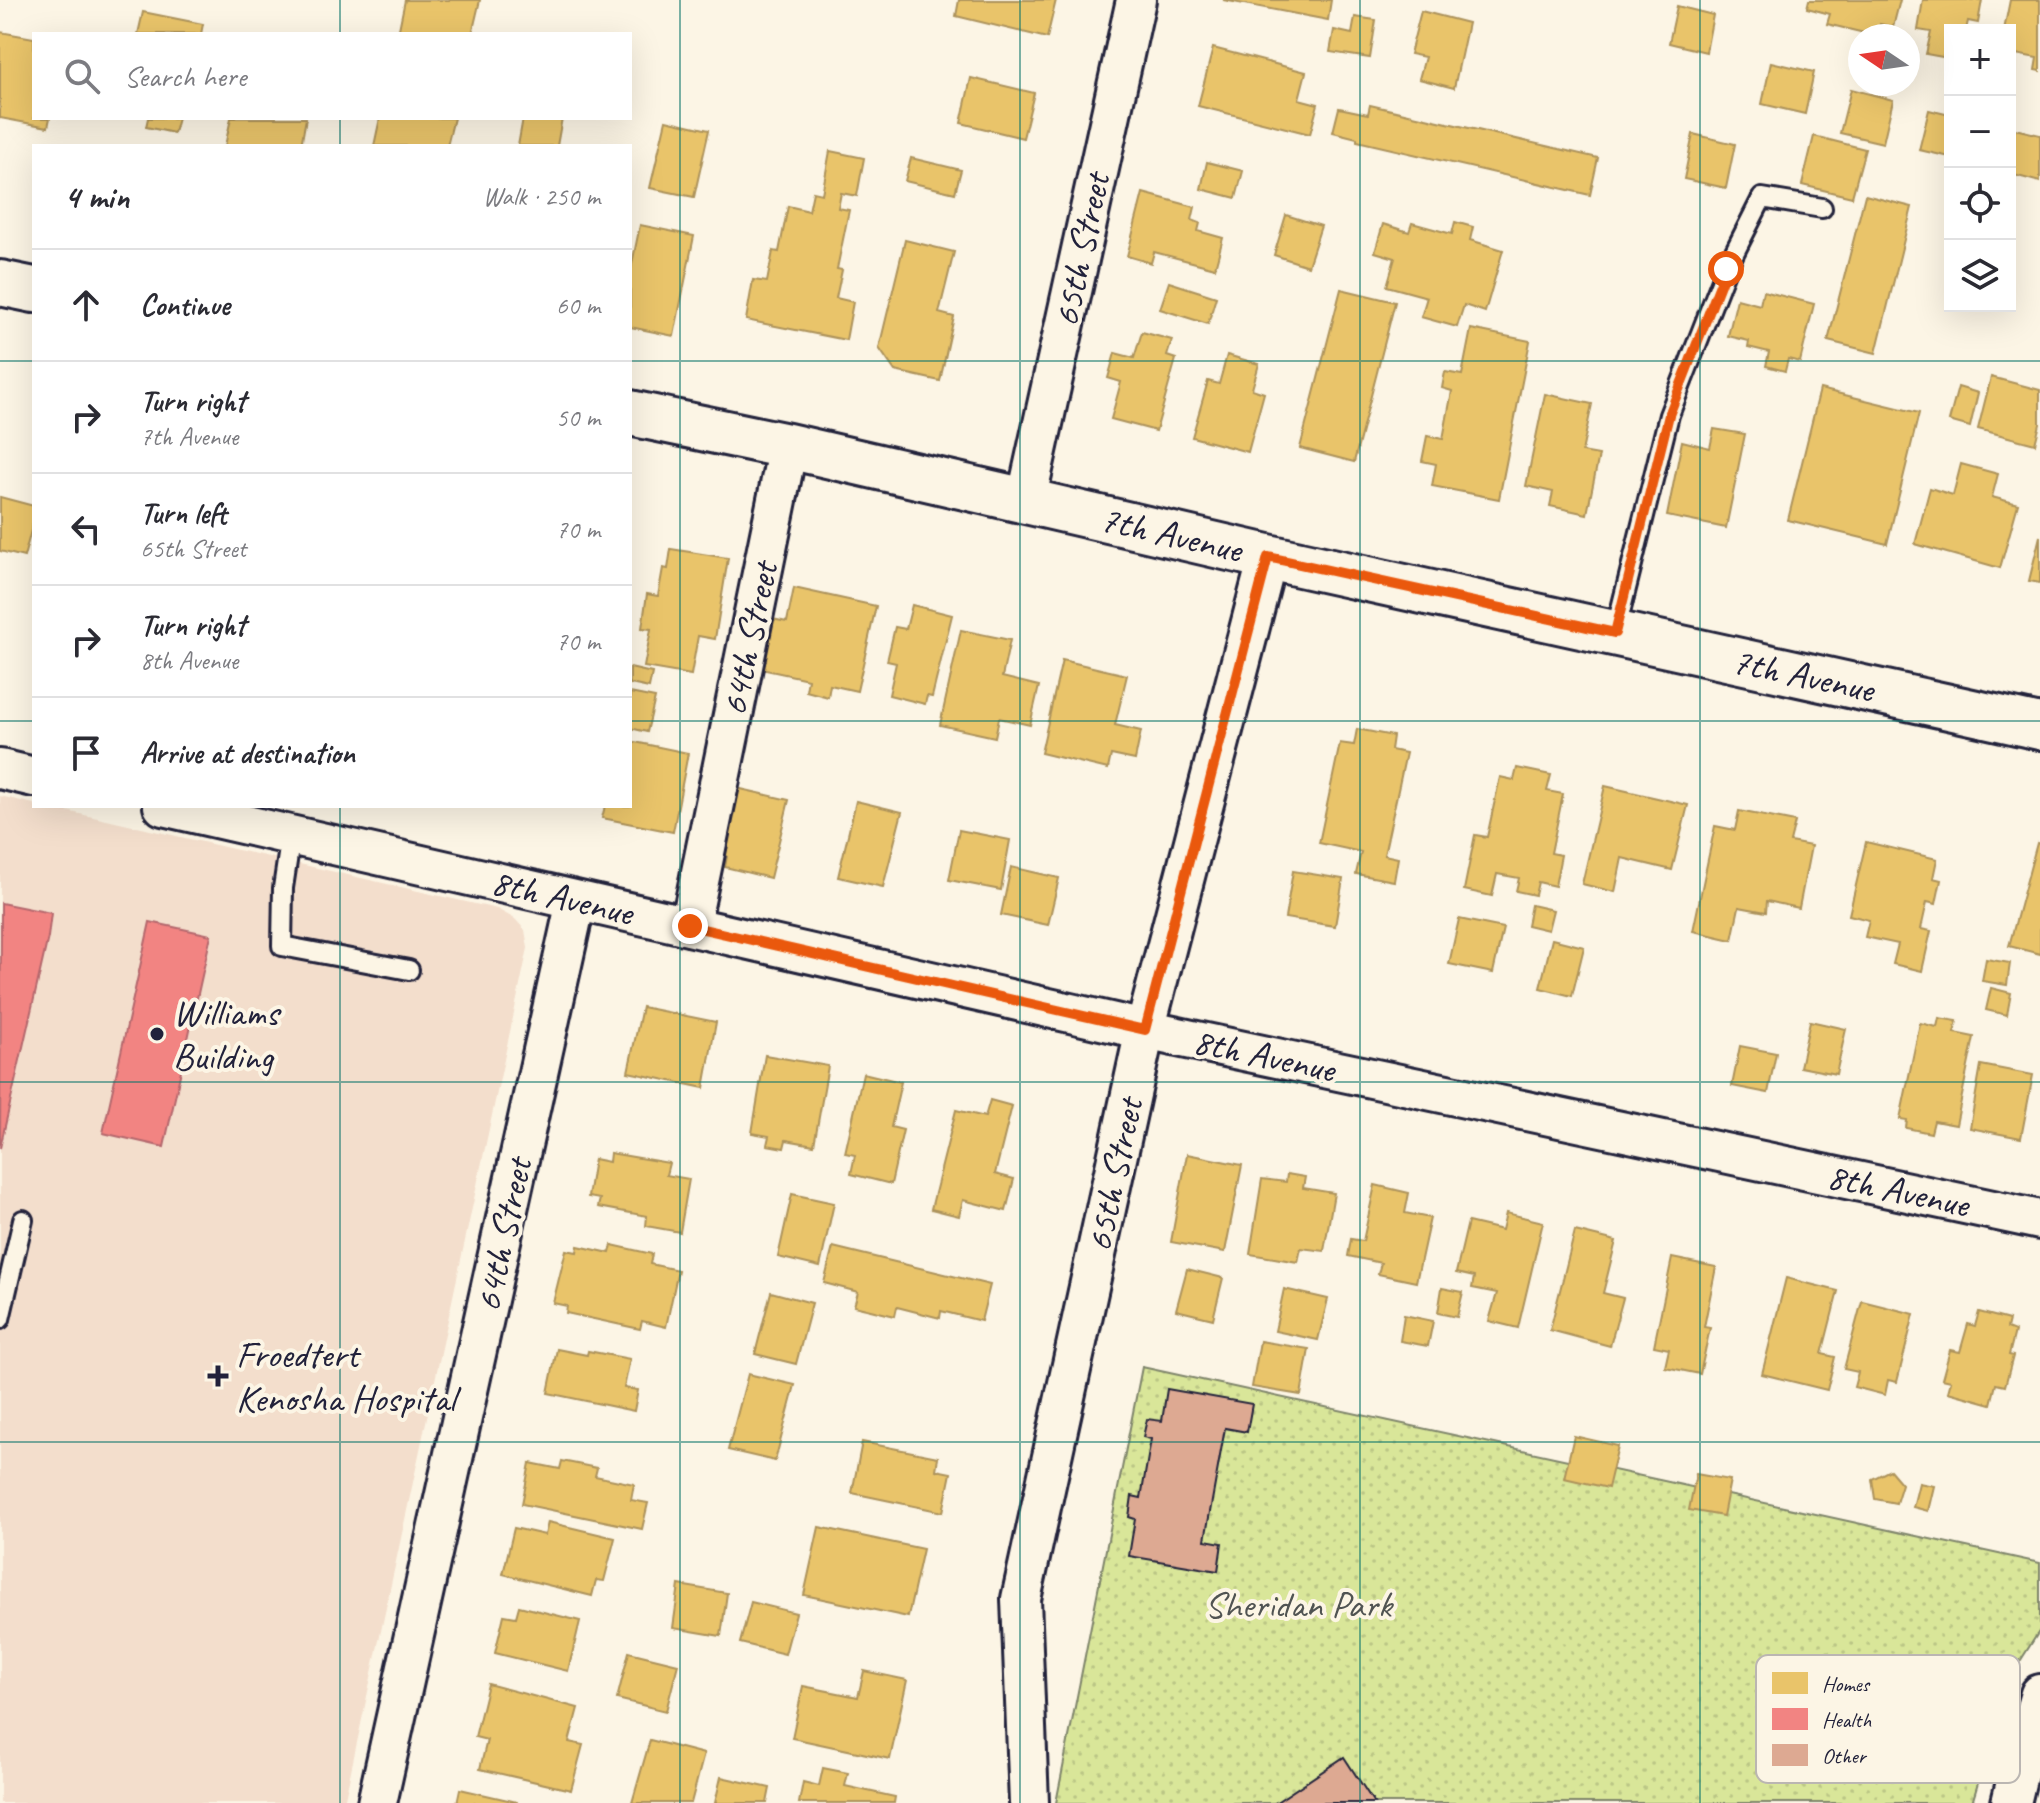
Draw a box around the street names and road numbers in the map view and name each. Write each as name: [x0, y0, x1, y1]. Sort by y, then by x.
street label: 65th Street: [1042, 166, 1121, 331]
street label: 7th Avenue: [1096, 495, 1249, 574]
street label: 64th Street: [710, 555, 789, 720]
street label: 7th Avenue: [1728, 637, 1881, 713]
street label: 8th Avenue: [487, 858, 640, 937]
street label: 8th Avenue: [1189, 1017, 1342, 1093]
street label: 65th Street: [1075, 1091, 1154, 1256]
street label: 64th Street: [464, 1151, 543, 1316]
street label: 8th Avenue: [1823, 1152, 1976, 1228]

